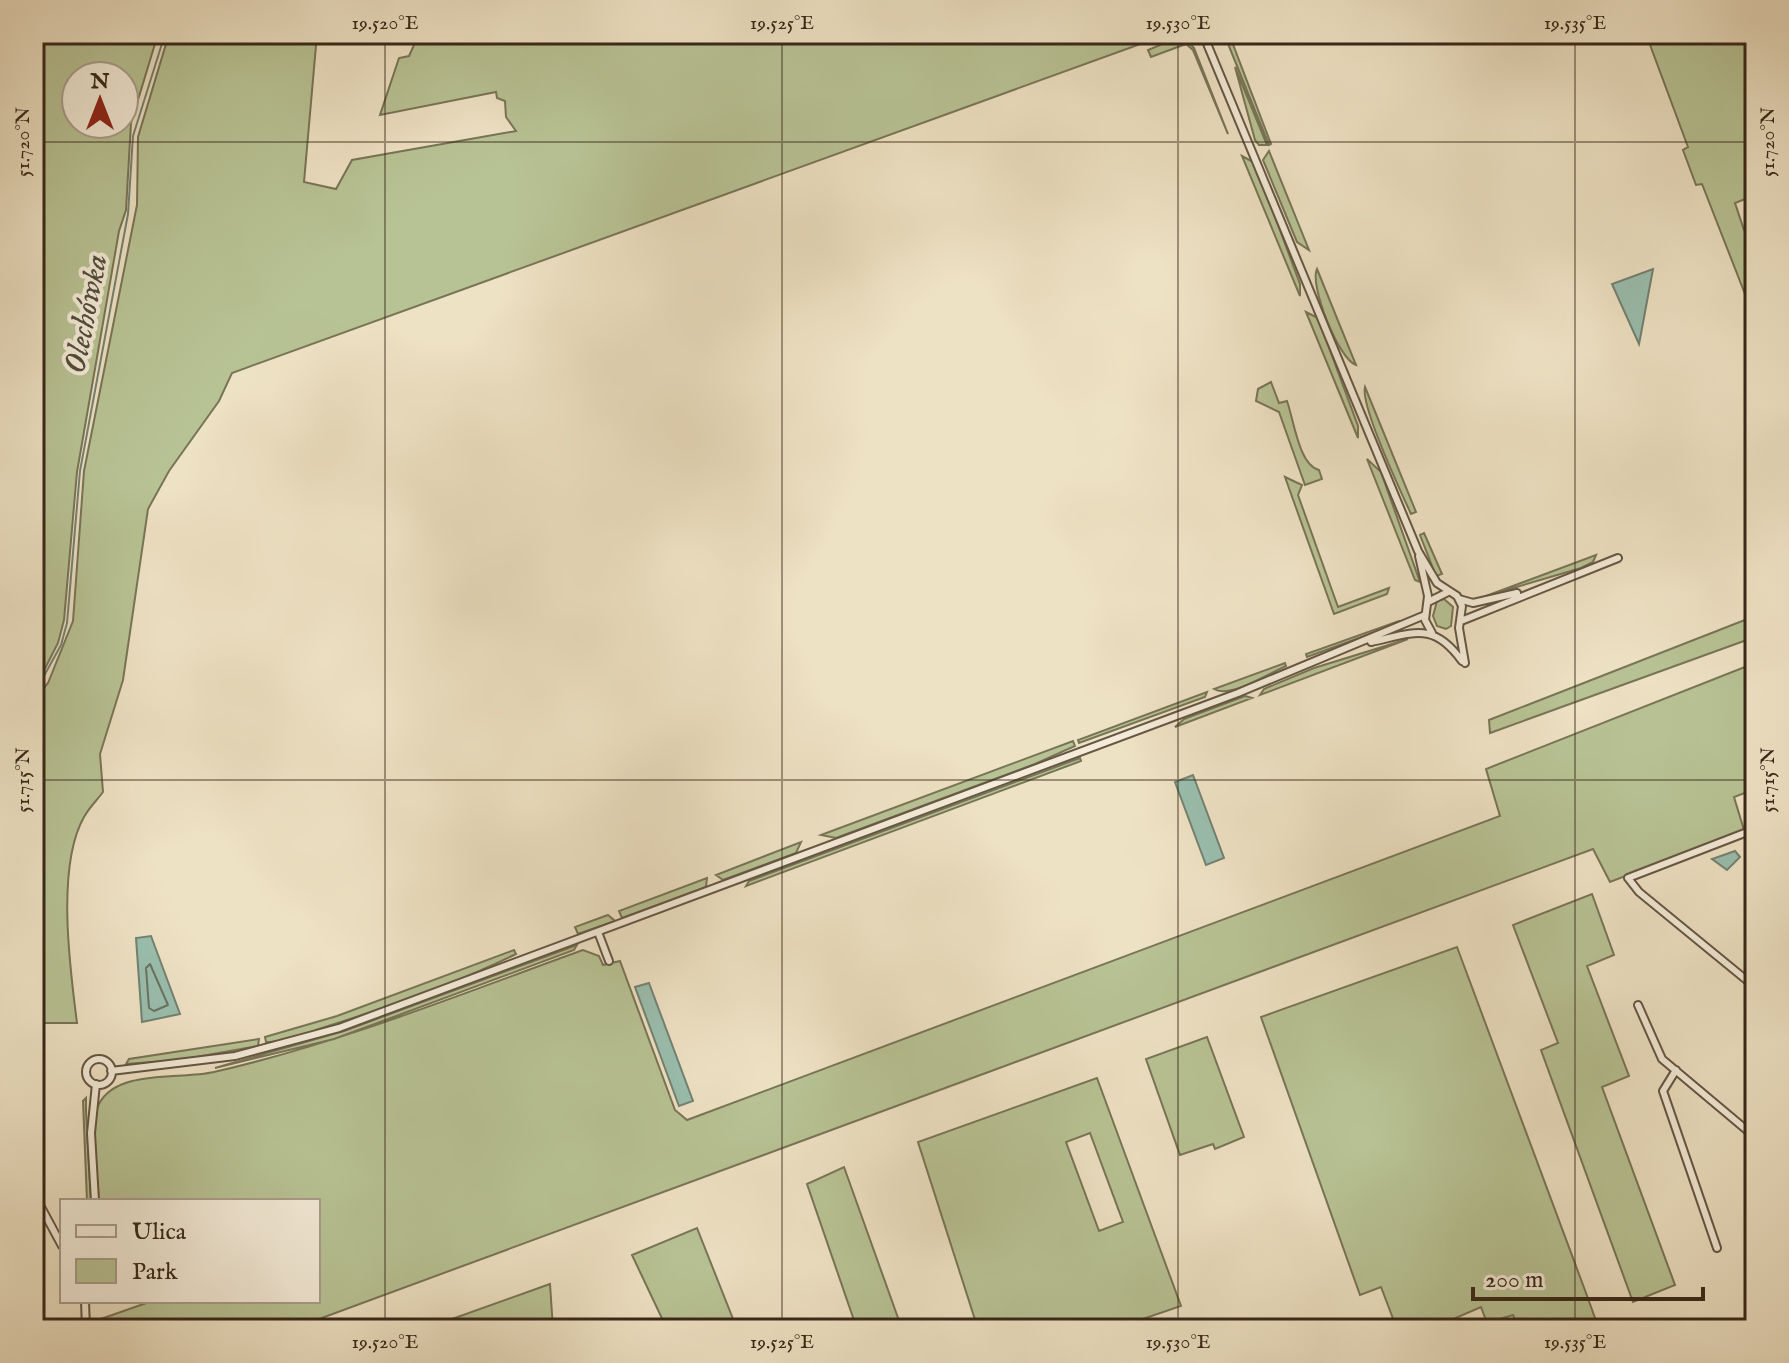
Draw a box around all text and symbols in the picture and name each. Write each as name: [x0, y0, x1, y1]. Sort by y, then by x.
text: 19.520°E: [351, 11, 419, 36]
text: 19.525°E: [750, 11, 814, 36]
text: 19.530°E: [1145, 11, 1211, 36]
text: 19.535°E: [1544, 11, 1606, 36]
north arrow: [60, 60, 140, 140]
text: N: [89, 68, 110, 96]
text: 51.720°N: [11, 107, 36, 177]
text: 51.720°N: [1756, 107, 1781, 177]
water label: Olechówka: [55, 251, 119, 377]
text: 51.715°N: [11, 747, 36, 813]
text: 51.715°N: [1756, 747, 1781, 813]
legend: [60, 1199, 320, 1303]
text: Ulica: [132, 1217, 187, 1248]
scale bar: [1473, 1251, 1703, 1301]
text: Park: [132, 1257, 178, 1288]
text: 200 m: [1485, 1265, 1544, 1296]
text: 19.520°E: [351, 1330, 419, 1355]
text: 19.525°E: [750, 1330, 814, 1355]
text: 19.530°E: [1145, 1330, 1211, 1355]
text: 19.535°E: [1544, 1330, 1606, 1355]

